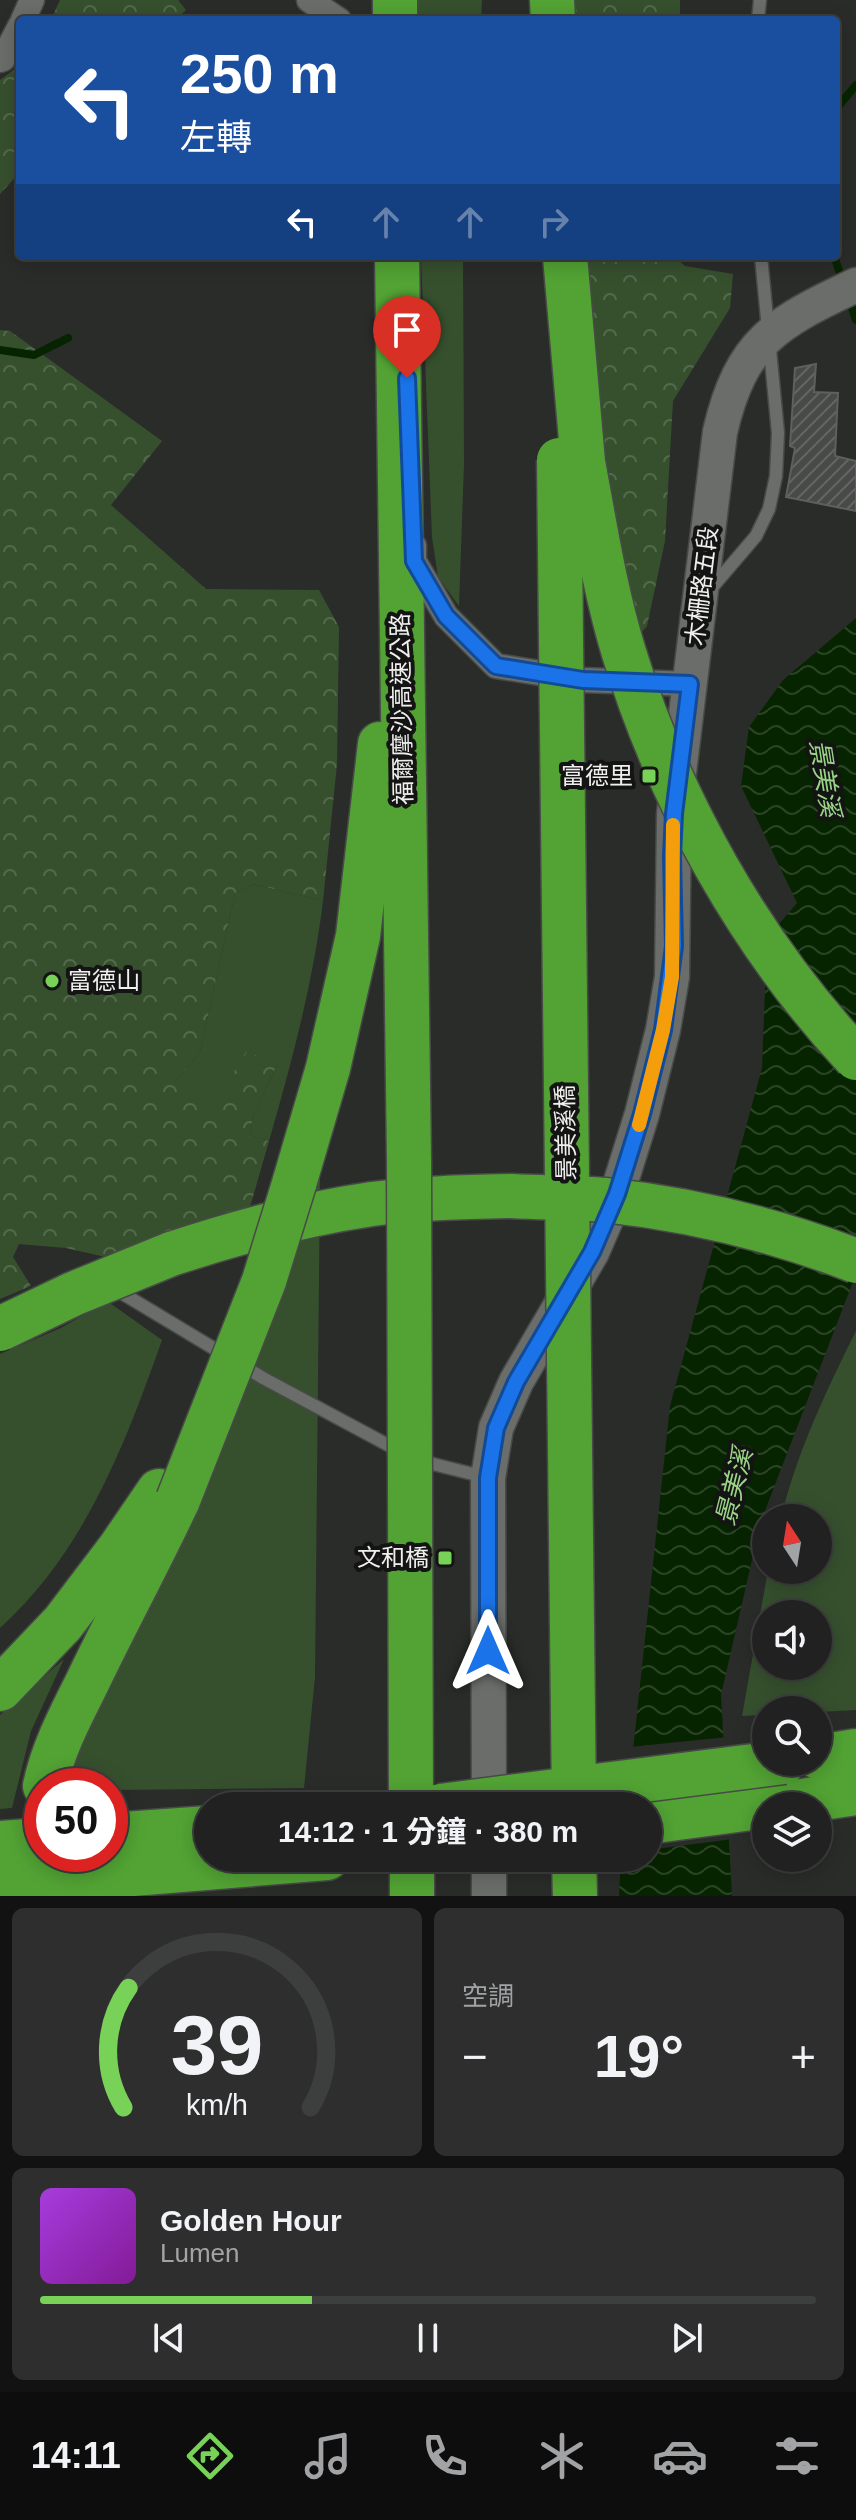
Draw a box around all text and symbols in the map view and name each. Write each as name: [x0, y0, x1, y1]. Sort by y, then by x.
text: 250 m: [180, 42, 339, 105]
icon: left: [48, 48, 152, 152]
text: 左轉: [180, 117, 252, 158]
icon: left: [280, 200, 324, 244]
icon: ahead: [364, 200, 408, 244]
icon: ahead: [448, 200, 492, 244]
icon: right: [532, 200, 576, 244]
pin: [373, 296, 441, 378]
icon: arrive: [385, 308, 429, 352]
street label: 木柵路五段: [681, 525, 722, 647]
street label: 福爾摩沙高速公路: [386, 613, 417, 805]
water label: 景美溪: [804, 737, 847, 823]
place label: 富德里: [561, 762, 633, 789]
marker: 富德里: [640, 767, 658, 785]
place label: 富德山: [68, 967, 140, 994]
marker: 富德山: [43, 972, 61, 990]
street label: 景美溪橋: [551, 1085, 580, 1181]
water label: 景美溪: [710, 1442, 759, 1528]
north arrow: [752, 1504, 832, 1584]
map controls: [752, 1504, 832, 1872]
place label: 文和橋: [357, 1544, 429, 1571]
marker: 文和橋: [436, 1549, 454, 1567]
button: sound: [752, 1600, 832, 1680]
position arrow: [446, 1609, 530, 1693]
button: search: [752, 1696, 832, 1776]
speed limit sign: 50: [24, 1768, 128, 1872]
button: layers: [752, 1792, 832, 1872]
text: 14:12 · 1 分鐘 · 380 m: [278, 1815, 578, 1848]
text: 空調: [462, 1981, 514, 2011]
text: 39: [171, 1999, 263, 2092]
text: 19°: [594, 2023, 684, 2090]
text: −: [462, 2032, 488, 2081]
text: +: [790, 2032, 816, 2081]
text: km/h: [186, 2089, 248, 2121]
text: Golden Hour: [160, 2204, 342, 2237]
text: Lumen: [160, 2238, 240, 2268]
icon: previous: [147, 2316, 191, 2360]
icon: pause: [406, 2316, 450, 2360]
icon: next: [665, 2316, 709, 2360]
icon: directions: [182, 2428, 238, 2484]
icon: music: [300, 2428, 356, 2484]
icon: phone: [417, 2428, 473, 2484]
icon: climate: [534, 2428, 590, 2484]
icon: car: [652, 2428, 708, 2484]
icon: filters: [769, 2428, 825, 2484]
text: 14:11: [31, 2435, 121, 2476]

